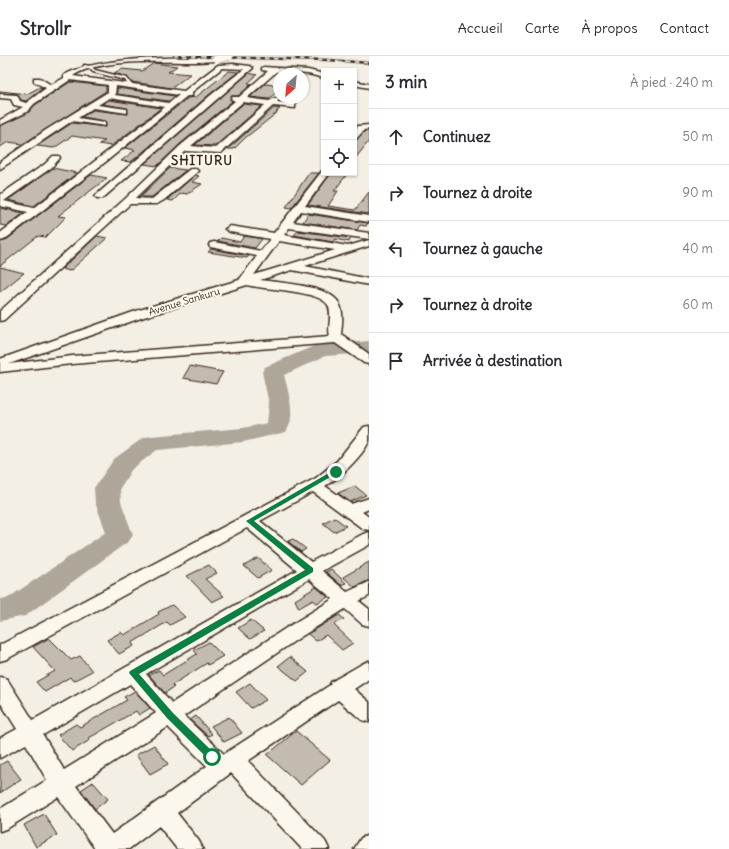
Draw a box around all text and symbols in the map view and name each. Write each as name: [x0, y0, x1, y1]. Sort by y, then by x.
text: Strollr: [20, 16, 71, 40]
text: Accueil: [458, 19, 503, 37]
text: Carte: [525, 19, 560, 37]
text: À propos: [582, 19, 638, 37]
text: Contact: [660, 19, 709, 37]
north arrow: [273, 68, 309, 104]
map controls: [321, 68, 357, 176]
button: +: [321, 68, 357, 104]
text: 3 min: [385, 71, 427, 93]
text: À pied · 240 m: [630, 74, 713, 91]
button: −: [321, 104, 357, 140]
icon: ahead: [385, 126, 407, 148]
text: Continuez: [423, 127, 491, 146]
text: 50 m: [682, 128, 713, 145]
button: locate: [321, 140, 357, 176]
district label: SHITURU: [171, 152, 233, 169]
icon: right: [385, 182, 407, 204]
text: Tournez à droite: [423, 183, 532, 202]
text: 90 m: [682, 184, 713, 201]
icon: left: [385, 238, 407, 260]
text: Tournez à gauche: [423, 239, 543, 258]
text: 40 m: [682, 240, 713, 257]
street label: Avenue Sankuru: [147, 284, 221, 318]
icon: right: [385, 294, 407, 316]
text: Tournez à droite: [423, 295, 532, 314]
text: 60 m: [682, 296, 713, 313]
icon: arrive: [385, 350, 407, 372]
text: Arrivée à destination: [423, 351, 562, 370]
route end: [327, 463, 345, 481]
route start: [203, 748, 221, 766]

